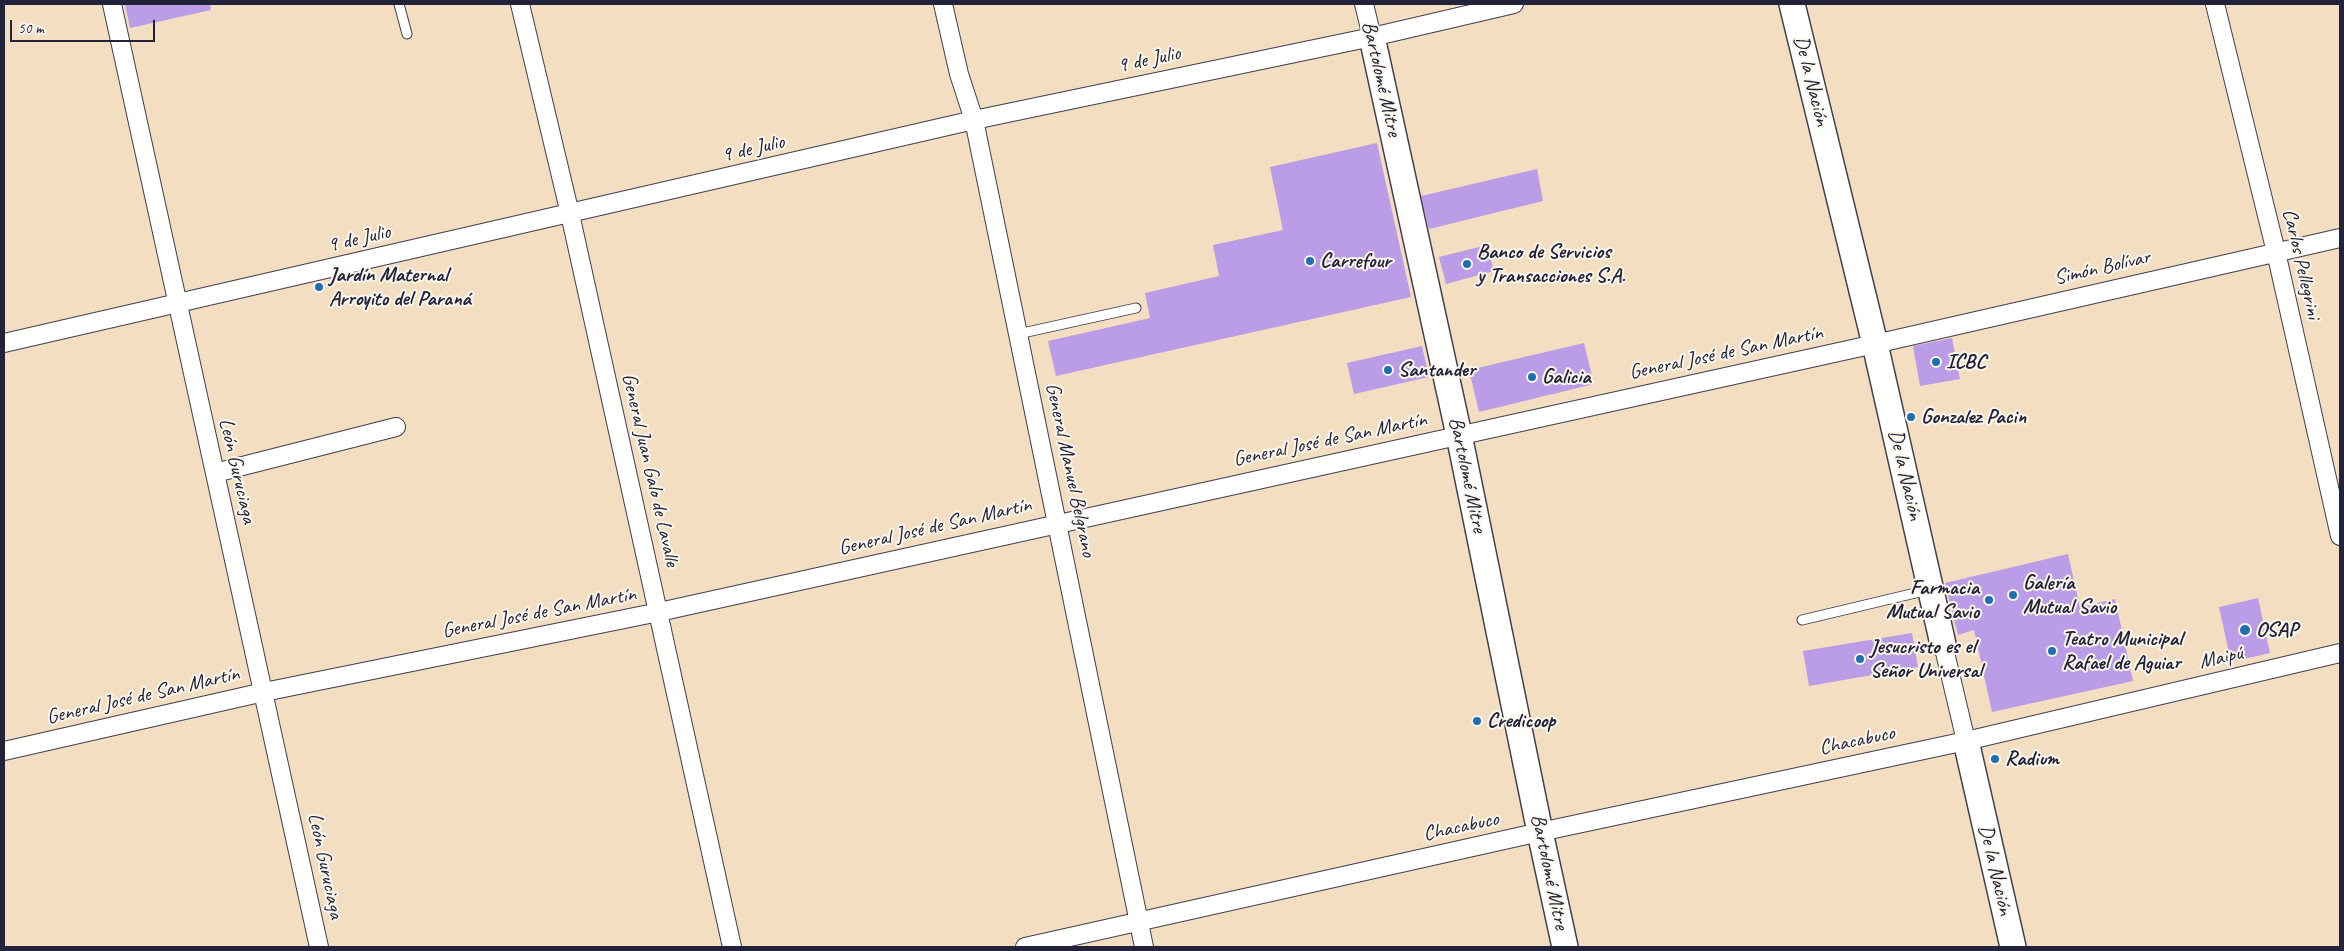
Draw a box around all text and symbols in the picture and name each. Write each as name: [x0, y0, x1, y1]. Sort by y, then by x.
scale bar: [12, 10, 158, 42]
text: 50 m: [18, 19, 44, 38]
street label: Bartolomé Mitre: [1356, 19, 1406, 139]
street label: De la Nación: [1788, 33, 1834, 129]
street label: 9 de Julio: [1115, 41, 1183, 79]
street label: 9 de Julio: [719, 130, 787, 168]
street label: Carlos Pellegrini: [2276, 206, 2326, 322]
street label: 9 de Julio: [325, 220, 393, 258]
place label: Banco de Servicios y Transacciones S.A.: [1477, 239, 1625, 289]
street label: Simón Bolívar: [2052, 245, 2152, 291]
place label: Carrefour: [1320, 248, 1391, 274]
marker: Carrefour: [1304, 255, 1316, 267]
marker: Banco de Servicios y Transacciones S.A.: [1461, 258, 1473, 270]
place label: Jardín Maternal Arroyito del Paraná: [329, 262, 471, 312]
marker: Jardín Maternal Arroyito del Paraná: [313, 281, 325, 293]
street label: General José de San Martín: [1627, 320, 1825, 386]
place label: ICBC: [1946, 349, 1986, 375]
marker: ICBC: [1930, 356, 1942, 368]
place label: Santander: [1398, 357, 1475, 383]
marker: Santander: [1382, 364, 1394, 376]
place label: Galicia: [1542, 364, 1591, 390]
street label: General Juan Galo de Lavalle: [616, 371, 684, 569]
marker: Galicia: [1526, 371, 1538, 383]
street label: General Manuel Belgrano: [1039, 381, 1101, 559]
place label: Gonzalez Pacin: [1921, 404, 2026, 430]
street label: General José de San Martín: [1231, 407, 1429, 473]
marker: Gonzalez Pacin: [1905, 411, 1917, 423]
street label: Bartolomé Mitre: [1442, 415, 1492, 535]
street label: León Guruciaga: [213, 416, 261, 526]
street label: De la Nación: [1882, 427, 1928, 523]
street label: General José de San Martín: [836, 493, 1034, 561]
place label: Galería Mutual Savio: [2023, 570, 2116, 620]
place label: Farmacia Mutual Savio: [1886, 575, 1979, 625]
street label: General José de San Martín: [440, 582, 638, 644]
marker: Galería Mutual Savio: [2007, 589, 2019, 601]
marker: Farmacia Mutual Savio: [1983, 594, 1995, 606]
place label: OSAP: [2256, 617, 2298, 643]
marker: OSAP: [2238, 623, 2252, 637]
place label: Teatro Municipal Rafael de Aguiar: [2062, 626, 2182, 676]
place label: Jesucristo es el Señor Universal: [1870, 634, 1982, 684]
street label: Maipú: [2197, 641, 2245, 675]
marker: Teatro Municipal Rafael de Aguiar: [2046, 645, 2058, 657]
marker: Jesucristo es el Señor Universal: [1854, 653, 1866, 665]
street label: General José de San Martín: [44, 662, 242, 730]
place label: Credicoop: [1487, 708, 1555, 734]
marker: Credicoop: [1471, 715, 1483, 727]
street label: Chacabuco: [1817, 721, 1897, 761]
place label: Radium: [2005, 746, 2059, 772]
marker: Radium: [1989, 753, 2001, 765]
street label: Chacabuco: [1421, 807, 1501, 847]
street label: León Guruciaga: [302, 811, 348, 921]
street label: Bartolomé Mitre: [1524, 812, 1574, 932]
street label: De la Nación: [1972, 822, 2018, 918]

